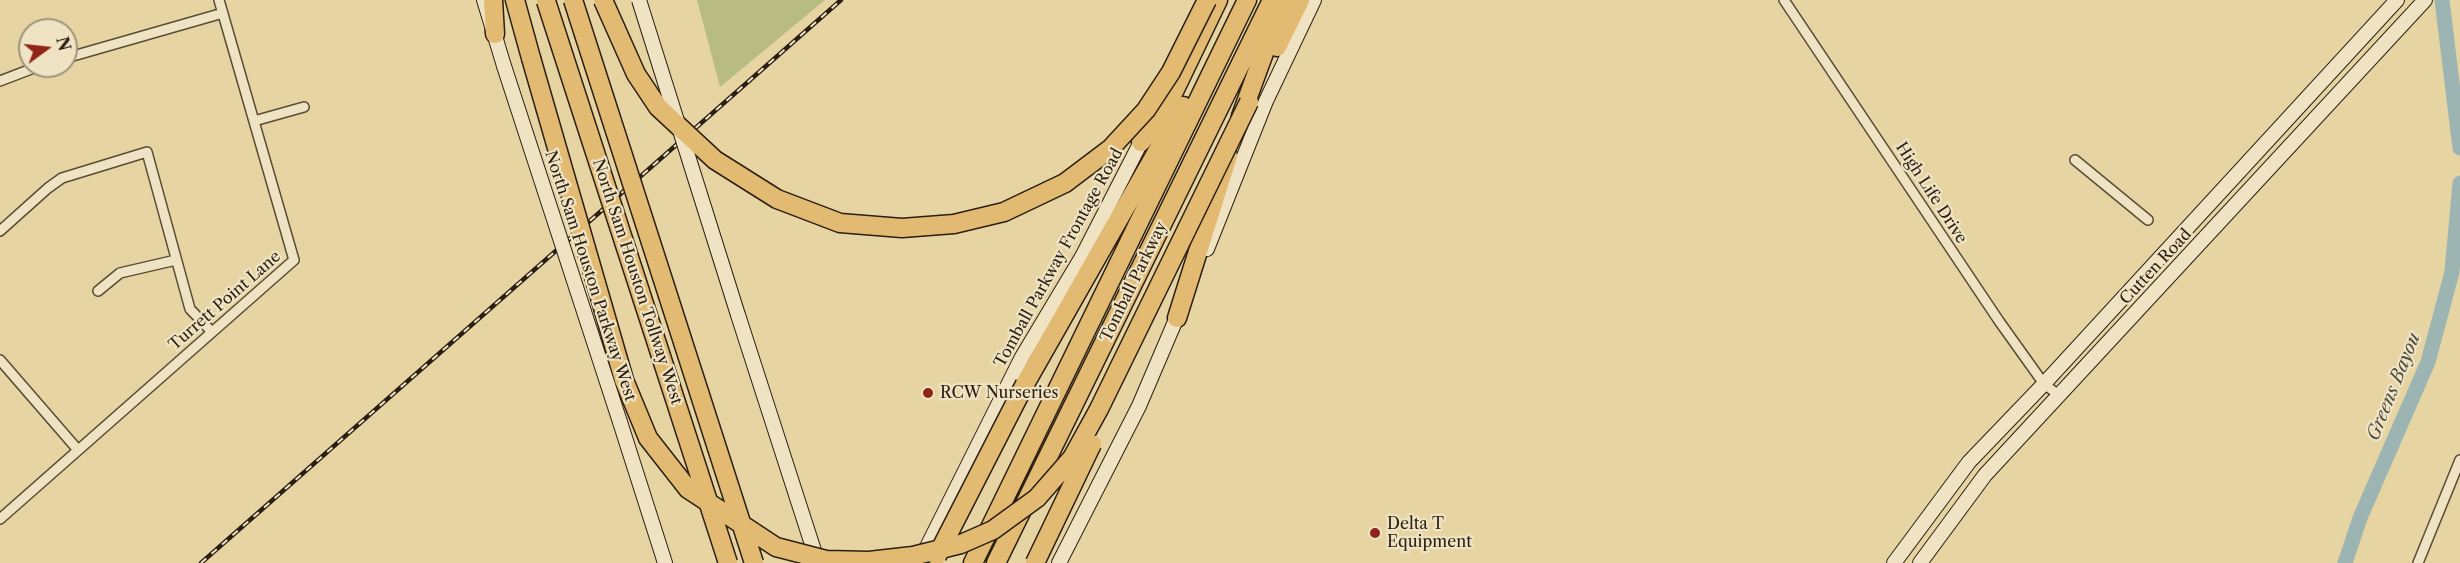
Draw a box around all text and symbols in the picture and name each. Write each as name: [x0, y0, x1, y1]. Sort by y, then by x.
north arrow: [18, 18, 78, 78]
text: N: [52, 35, 75, 53]
street label: High Life Drive: [1891, 139, 1971, 247]
street label: Tomball Parkway Frontage Road: [991, 145, 1127, 371]
street label: North Sam Houston Parkway West: [540, 148, 640, 404]
street label: North Sam Houston Tollway West: [588, 157, 686, 407]
street label: Tomball Parkway: [1097, 219, 1171, 345]
street label: Cutten Road: [2116, 225, 2196, 309]
street label: Turrett Point Lane: [165, 247, 285, 355]
water label: Greens Bayou: [2363, 330, 2425, 444]
place label: RCW Nurseries: [940, 383, 1059, 403]
marker: RCW Nurseries: [921, 386, 935, 400]
place label: Delta T Equipment: [1387, 514, 1472, 552]
marker: Delta T Equipment: [1368, 526, 1382, 540]

